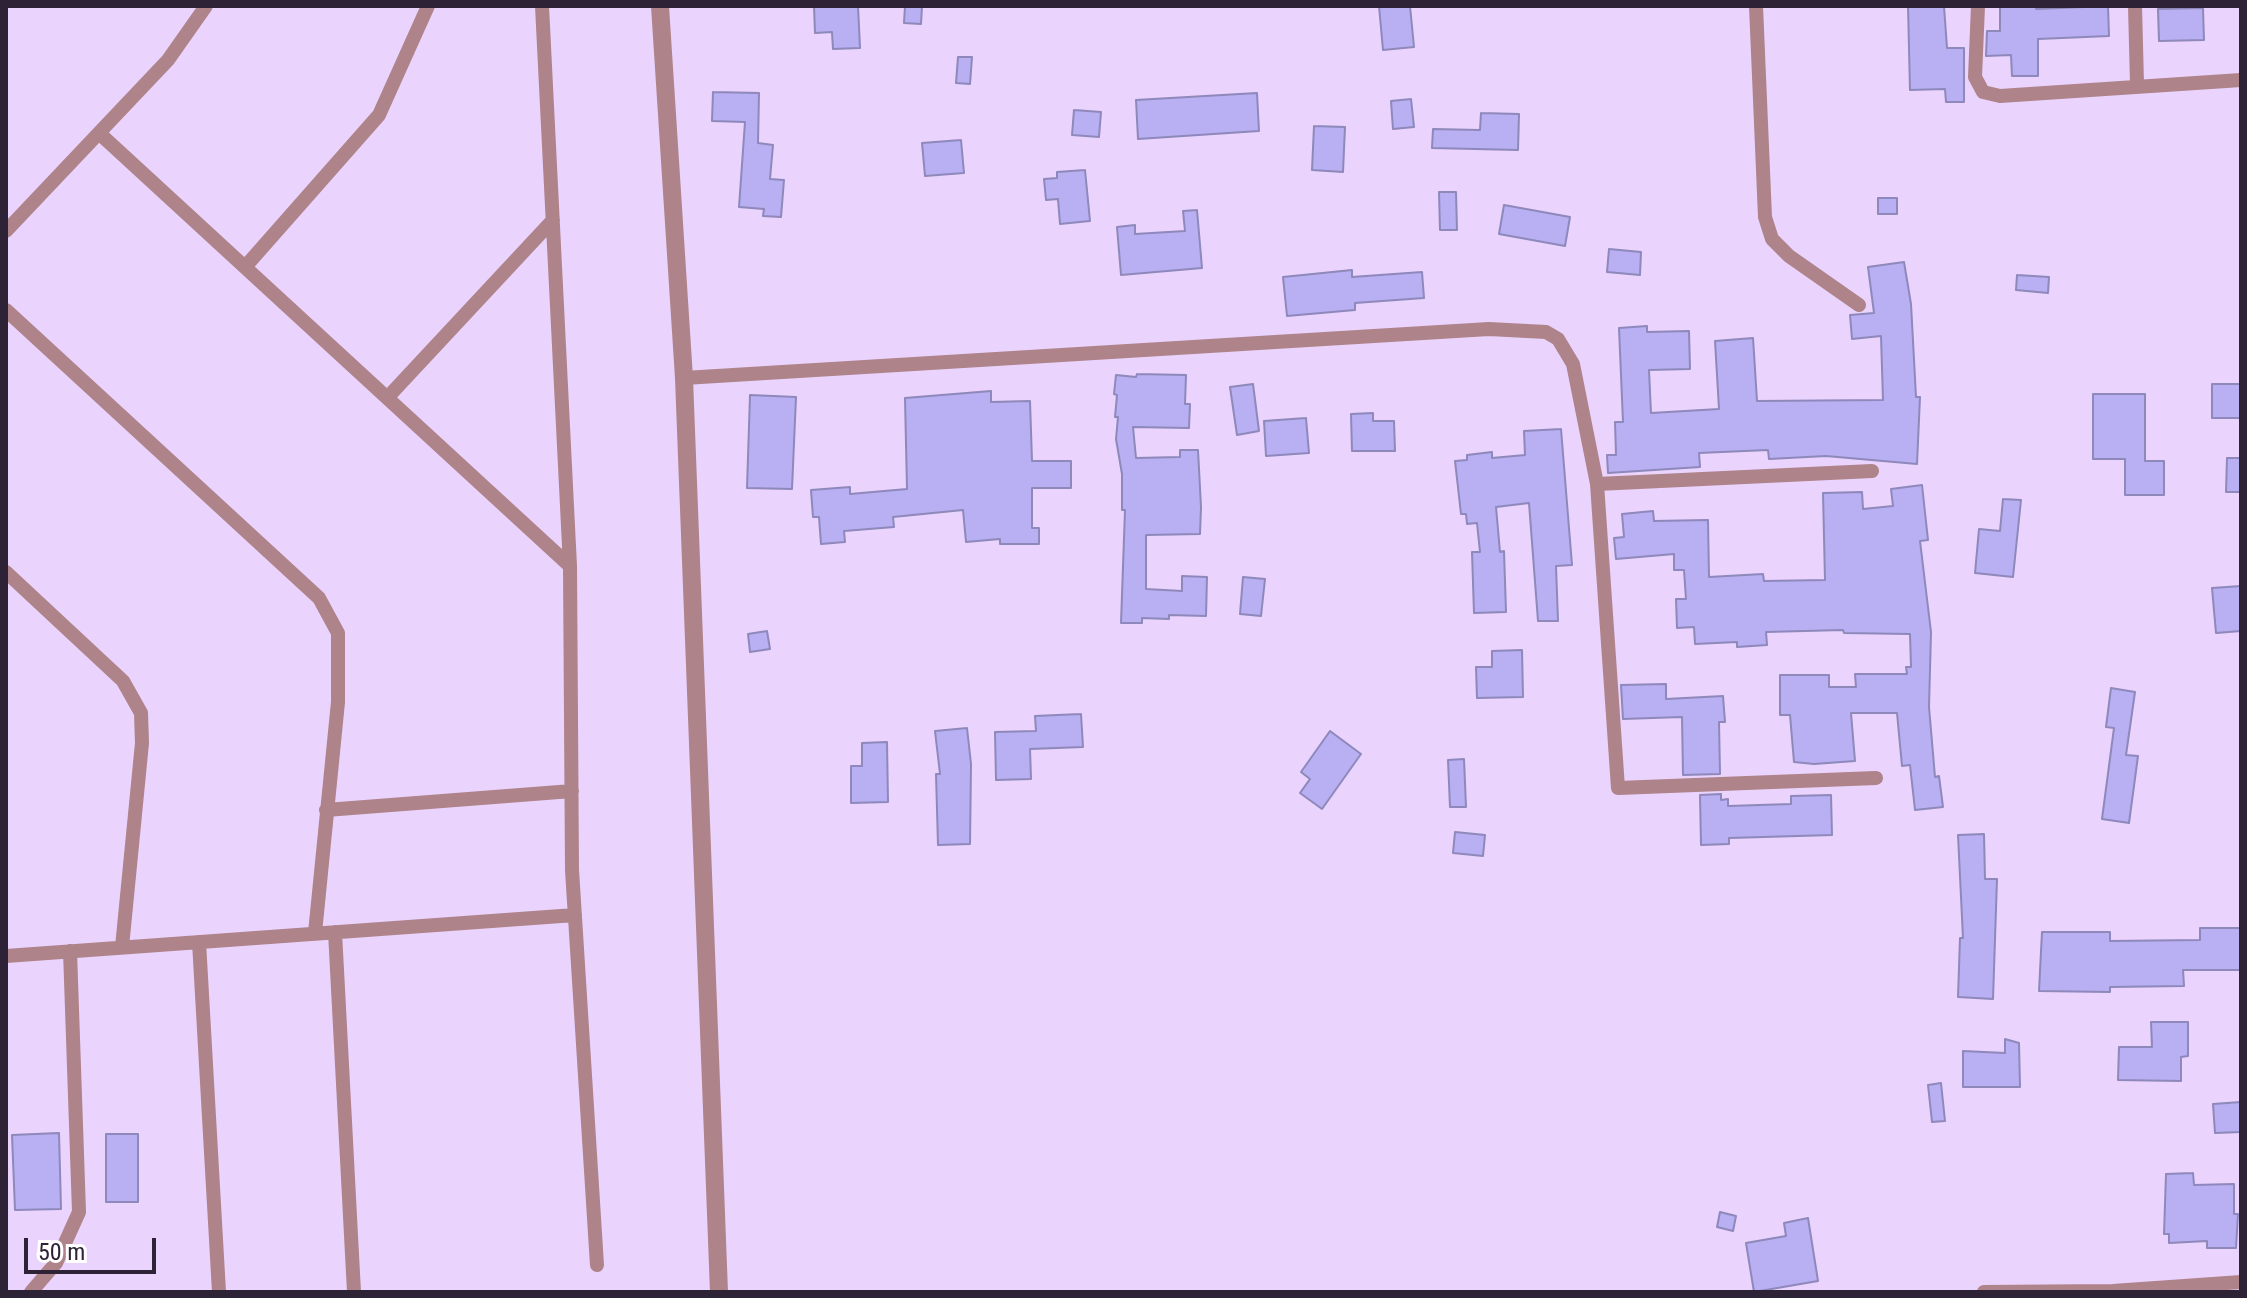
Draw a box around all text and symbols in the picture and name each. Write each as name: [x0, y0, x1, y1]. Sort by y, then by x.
scale bar: [28, 1222, 160, 1272]
text: 50 m: [38, 1238, 85, 1266]

